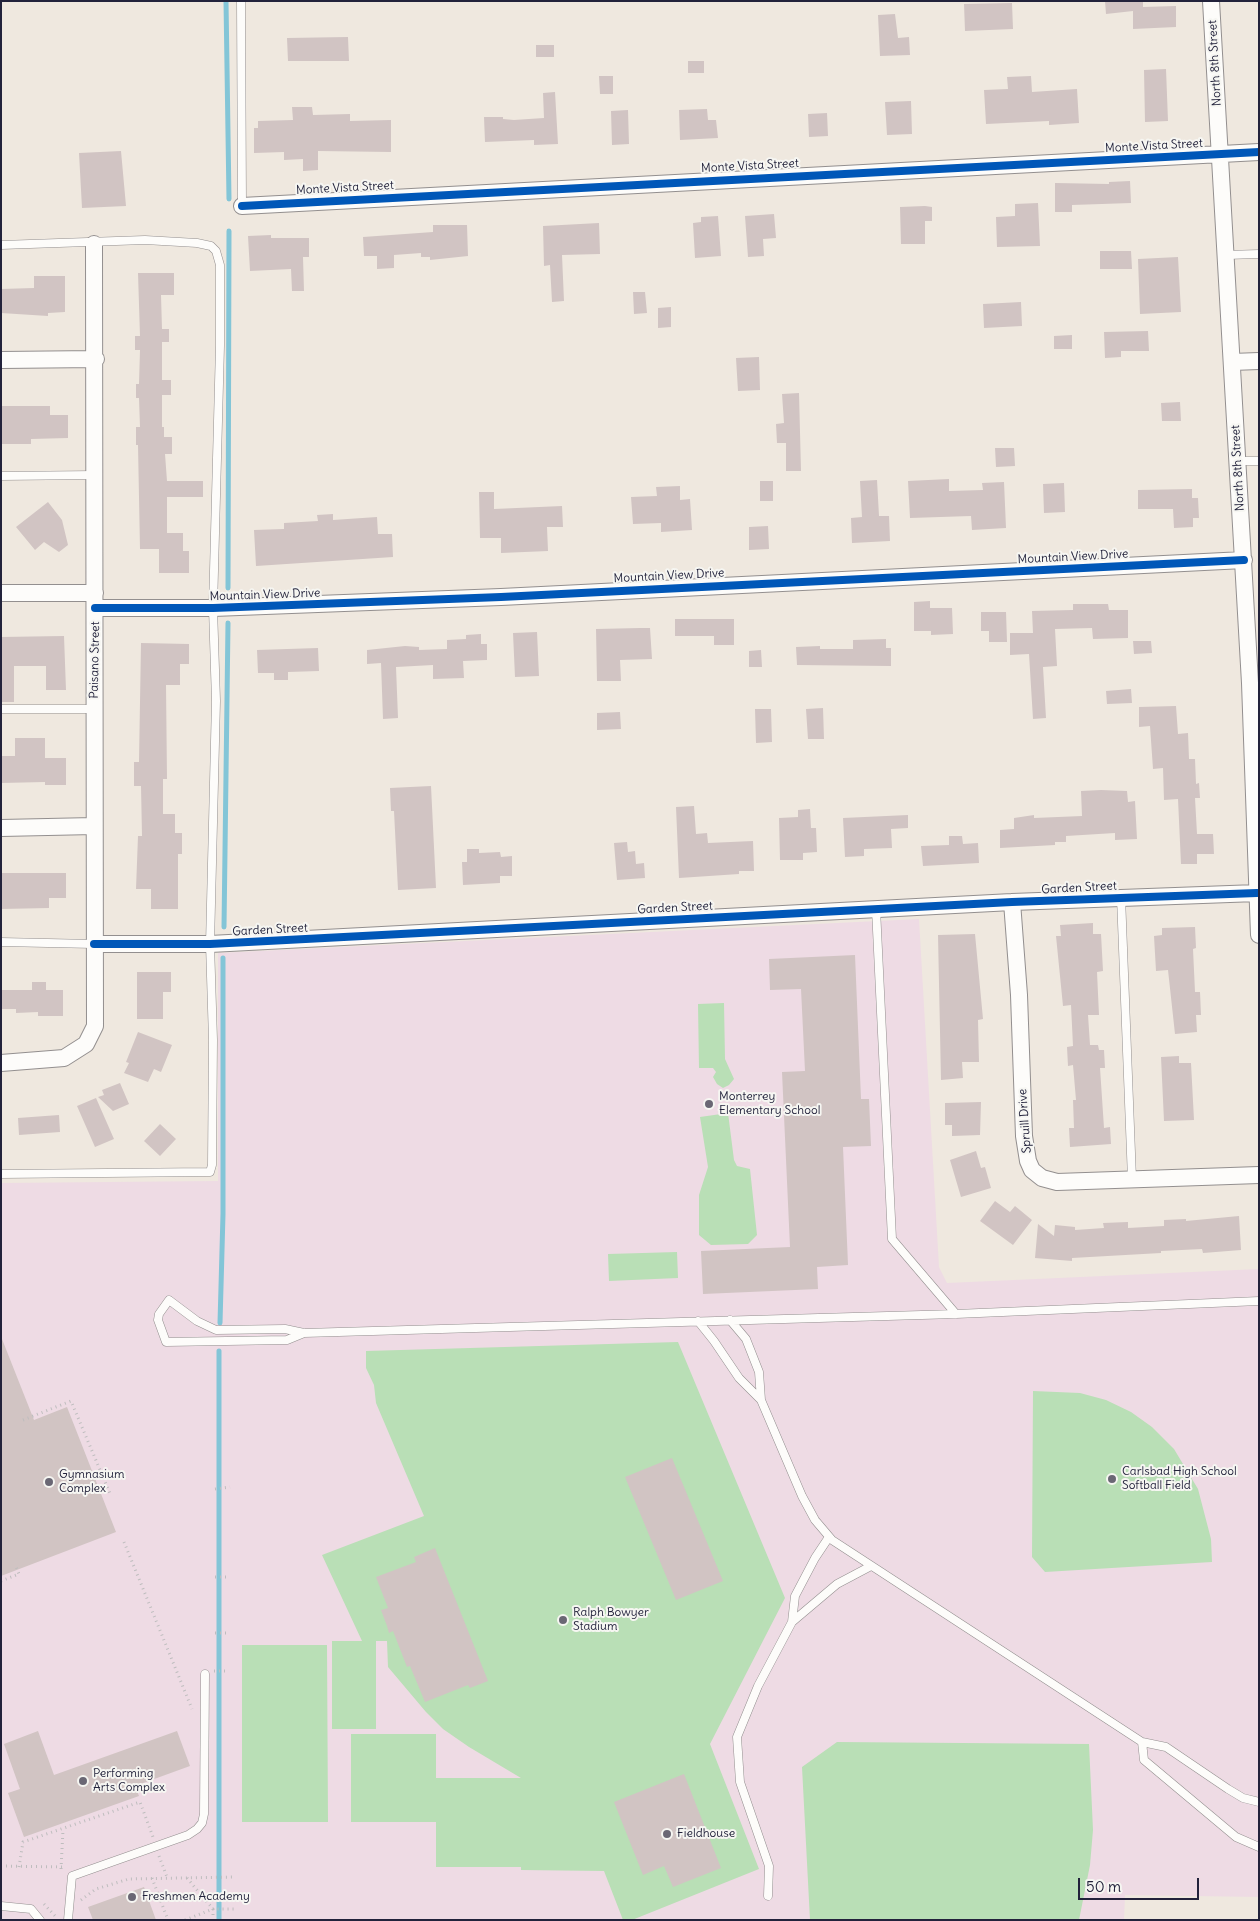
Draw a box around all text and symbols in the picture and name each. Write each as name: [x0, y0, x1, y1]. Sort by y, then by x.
street label: North 8th Street: [1206, 19, 1224, 107]
street label: Monte Vista Street: [1105, 136, 1203, 156]
street label: Monte Vista Street: [701, 156, 799, 176]
street label: Monte Vista Street: [296, 178, 394, 198]
street label: North 8th Street: [1229, 424, 1247, 512]
street label: Mountain View Drive: [1017, 547, 1129, 567]
street label: Mountain View Drive: [613, 566, 725, 586]
street label: Mountain View Drive: [209, 586, 321, 604]
street label: Paisano Street: [87, 621, 103, 699]
street label: Garden Street: [1041, 879, 1117, 897]
street label: Garden Street: [637, 899, 713, 917]
street label: Garden Street: [232, 921, 308, 939]
street label: Spruill Drive: [1016, 1088, 1034, 1154]
place label: Monterrey Elementary School: [719, 1090, 820, 1118]
marker: Monterrey Elementary School: [703, 1098, 715, 1110]
place label: Carlsbad High School Softball Field: [1122, 1465, 1237, 1493]
place label: Gymnasium Complex: [59, 1468, 124, 1496]
marker: Carlsbad High School Softball Field: [1106, 1473, 1118, 1485]
marker: Gymnasium Complex: [43, 1476, 55, 1488]
place label: Ralph Bowyer Stadium: [573, 1606, 649, 1634]
marker: Ralph Bowyer Stadium: [557, 1614, 569, 1626]
place label: Performing Arts Complex: [93, 1767, 165, 1795]
marker: Performing Arts Complex: [77, 1775, 89, 1787]
place label: Fieldhouse: [677, 1827, 735, 1841]
marker: Fieldhouse: [661, 1828, 673, 1840]
scale bar: [1080, 1868, 1201, 1900]
text: 50 m: [1086, 1877, 1121, 1896]
place label: Freshmen Academy: [142, 1890, 250, 1904]
marker: Freshmen Academy: [126, 1891, 138, 1903]

